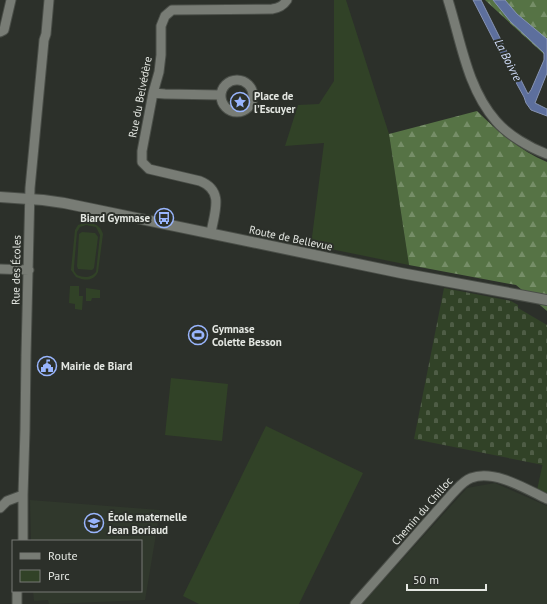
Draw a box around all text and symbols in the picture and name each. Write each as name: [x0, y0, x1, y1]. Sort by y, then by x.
water label: La Boivre: [492, 36, 526, 84]
street label: Rue du Belvédère: [125, 55, 155, 139]
place label: Place de l’Escuyer: [254, 89, 296, 116]
place icon: Place de l’Escuyer: [229, 91, 251, 113]
bus stop icon: Biard Gymnase: [153, 207, 175, 229]
place label: Biard Gymnase: [80, 211, 150, 225]
street label: Route de Bellevue: [248, 222, 334, 254]
street label: Rue des Écoles: [8, 235, 24, 305]
place label: Gymnase Colette Besson: [212, 322, 282, 349]
sports icon: Gymnase Colette Besson: [187, 324, 209, 346]
public building icon: Mairie de Biard: [36, 355, 58, 377]
place label: Mairie de Biard: [61, 359, 132, 373]
street label: Chemin du Chilloc: [388, 474, 456, 548]
place label: École maternelle Jean Boriaud: [107, 510, 187, 537]
school or university icon: École maternelle Jean Boriaud: [83, 512, 105, 534]
legend: [12, 540, 142, 592]
text: Route: [48, 548, 78, 563]
scale bar: [407, 566, 486, 592]
text: Parc: [48, 568, 70, 583]
text: 50 m: [413, 572, 439, 587]

